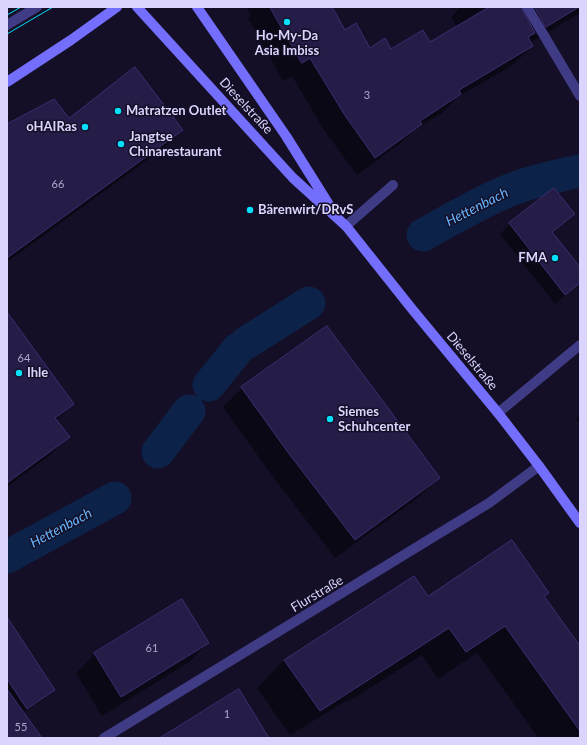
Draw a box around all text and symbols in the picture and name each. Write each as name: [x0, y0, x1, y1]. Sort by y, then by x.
marker: Ho-My-Da Asia Imbiss: [282, 17, 292, 27]
place label: Ho-My-Da Asia Imbiss: [255, 28, 319, 59]
street label: Dieselstraße: [216, 75, 276, 137]
house number: 3: [364, 88, 370, 102]
place label: Matratzen Outlet: [126, 103, 226, 119]
marker: Matratzen Outlet: [113, 106, 123, 116]
place label: oHAIRas: [26, 119, 77, 135]
marker: oHAIRas: [80, 122, 90, 132]
place label: Jangtse Chinarestaurant: [129, 129, 222, 160]
marker: Jangtse Chinarestaurant: [116, 139, 126, 149]
house number: 66: [52, 177, 64, 191]
water label: Hettenbach: [443, 184, 511, 230]
place label: Bärenwirt/DRvS: [258, 202, 353, 218]
marker: Bärenwirt/DRvS: [245, 205, 255, 215]
place label: FMA: [518, 250, 547, 266]
marker: FMA: [550, 253, 560, 263]
street label: Dieselstraße: [443, 329, 501, 393]
house number: 64: [18, 351, 30, 365]
place label: Ihle: [27, 365, 48, 381]
marker: Ihle: [14, 368, 24, 378]
place label: Siemes Schuhcenter: [338, 404, 410, 435]
marker: Siemes Schuhcenter: [325, 414, 335, 424]
water label: Hettenbach: [27, 505, 95, 551]
street label: Flurstraße: [288, 572, 346, 616]
house number: 61: [146, 641, 158, 655]
house number: 1: [224, 707, 230, 721]
house number: 55: [15, 720, 27, 734]

